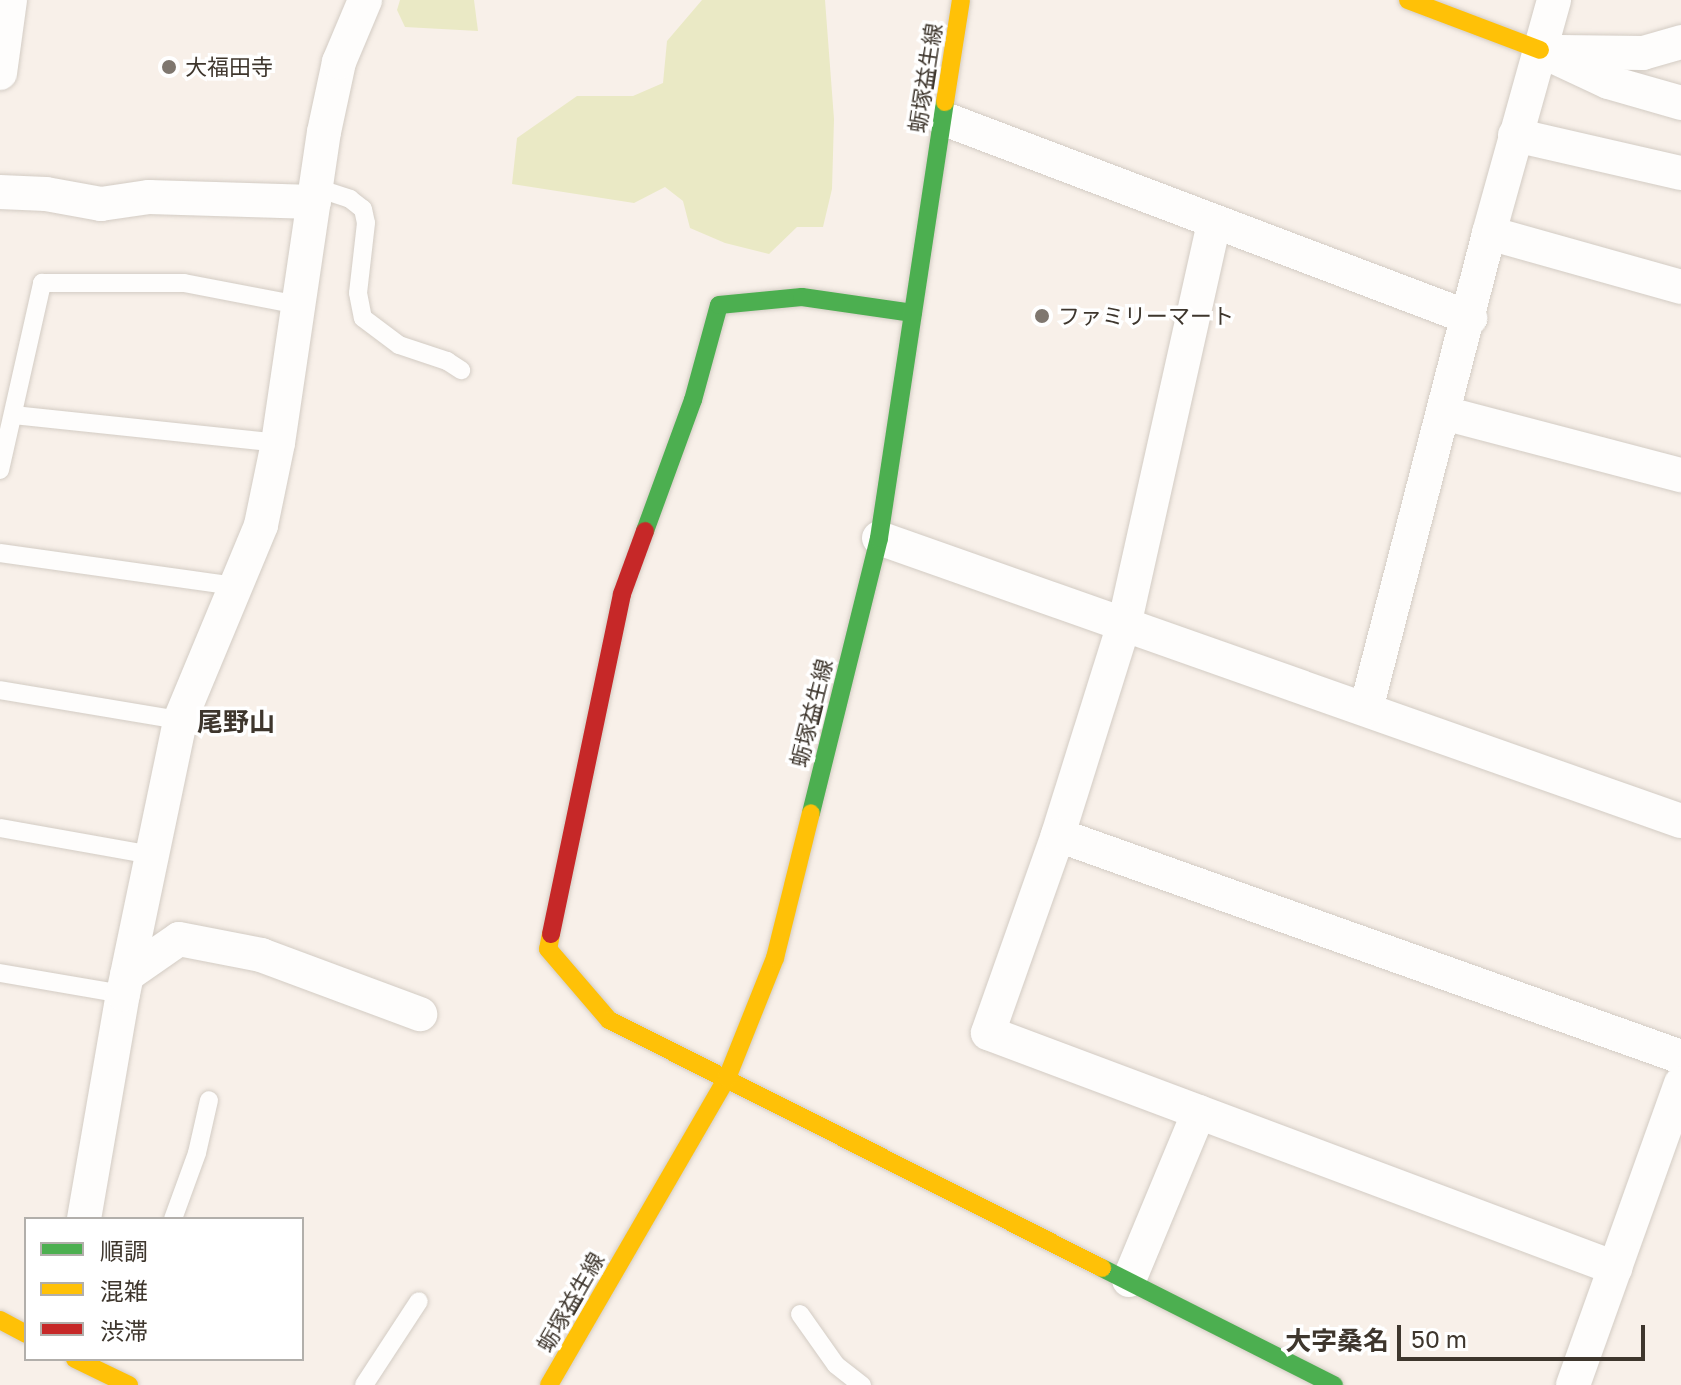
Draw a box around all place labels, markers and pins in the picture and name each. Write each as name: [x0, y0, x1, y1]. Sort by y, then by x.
place label: 大福田寺: [185, 54, 273, 80]
marker: 大福田寺: [160, 58, 178, 76]
place label: ファミリーマート: [1058, 303, 1234, 329]
marker: ファミリーマート: [1033, 307, 1051, 325]

